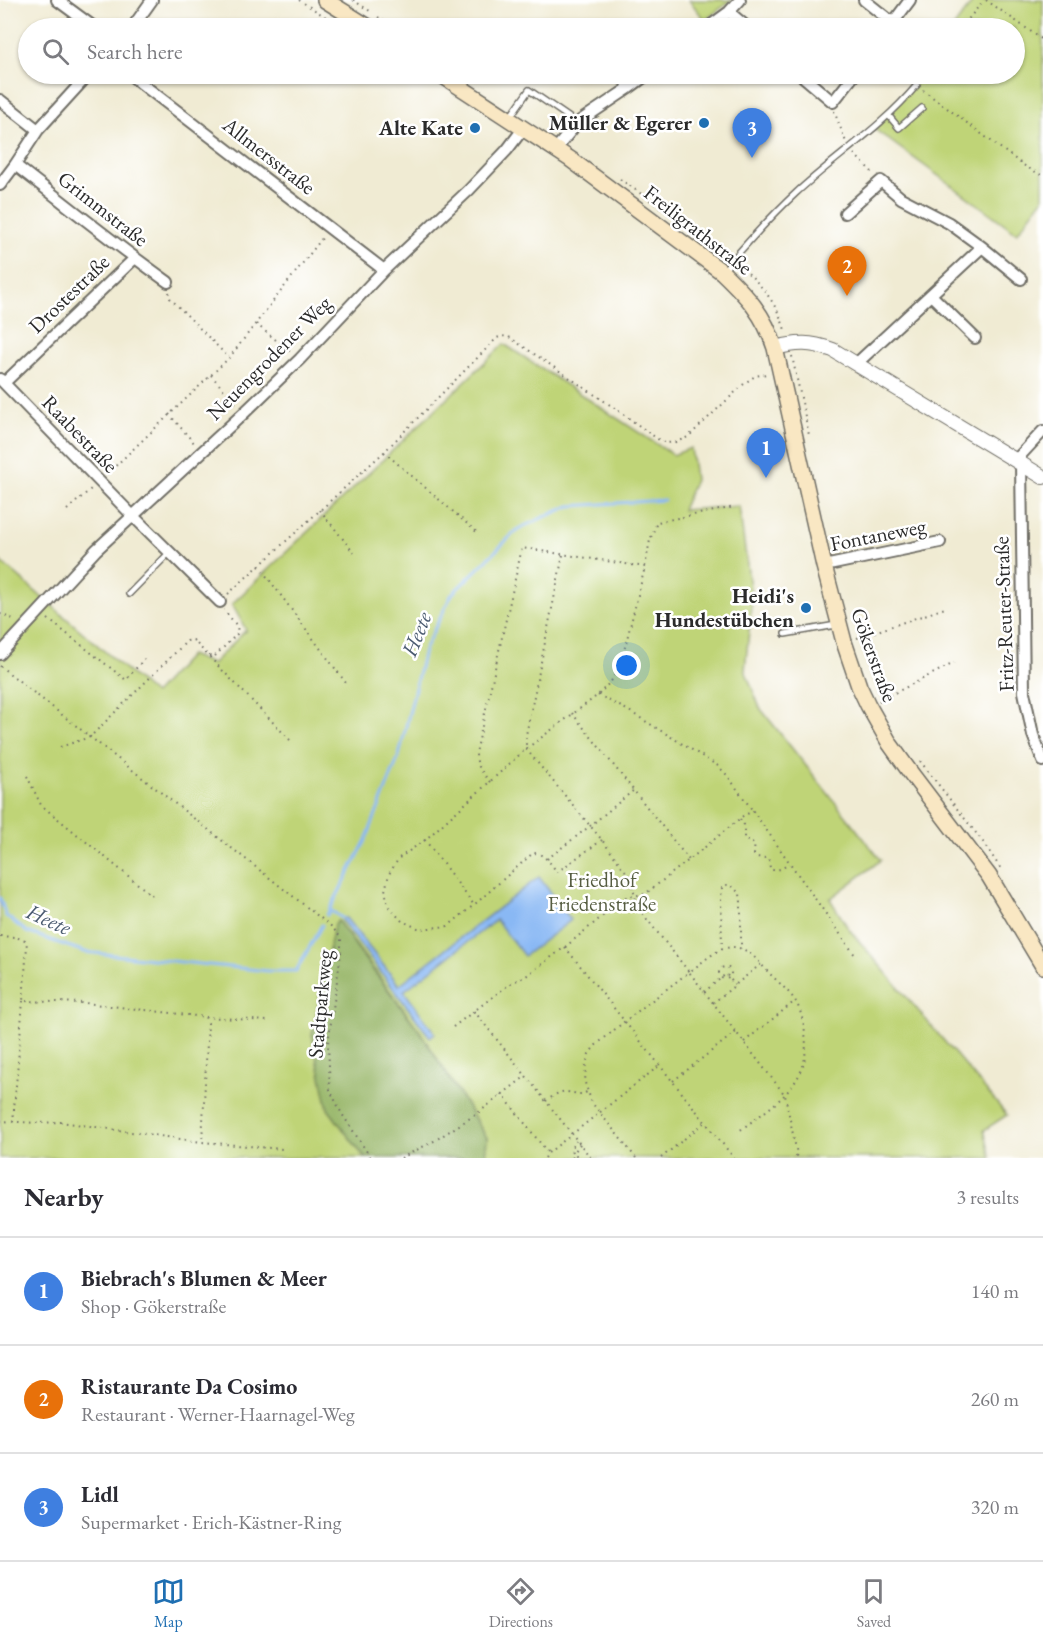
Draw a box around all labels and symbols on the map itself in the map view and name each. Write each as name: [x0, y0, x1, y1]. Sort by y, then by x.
pin: 3: [732, 108, 771, 158]
place label: Müller & Egerer: [549, 109, 692, 136]
street label: Allmersstraße: [217, 110, 321, 200]
place label: Alte Kate: [378, 114, 463, 141]
marker: Müller & Egerer: [697, 116, 711, 130]
marker: Alte Kate: [468, 121, 482, 135]
street label: Grimmstraße: [53, 165, 154, 252]
street label: Freiligrathstraße: [638, 179, 758, 281]
pin: 2: [828, 246, 866, 296]
street label: Drostestraße: [22, 248, 115, 339]
street label: Neuengrodener Weg: [201, 289, 337, 426]
street label: Raabestraße: [37, 389, 124, 478]
pin: 1: [746, 428, 786, 478]
street label: Fontaneweg: [828, 512, 929, 557]
street label: Fritz-Reuter-Straße: [987, 536, 1020, 692]
place label: Heidi's Hundestübchen: [655, 582, 794, 633]
marker: Heidi's Hundestübchen: [799, 601, 813, 615]
street label: Gökerstraße: [845, 604, 904, 705]
water label: Heete: [394, 607, 439, 662]
your location: [612, 651, 641, 680]
park label: Friedhof Friedenstraße: [548, 866, 656, 917]
water label: Heete: [21, 897, 76, 942]
street label: Stadtparkweg: [301, 948, 338, 1059]

